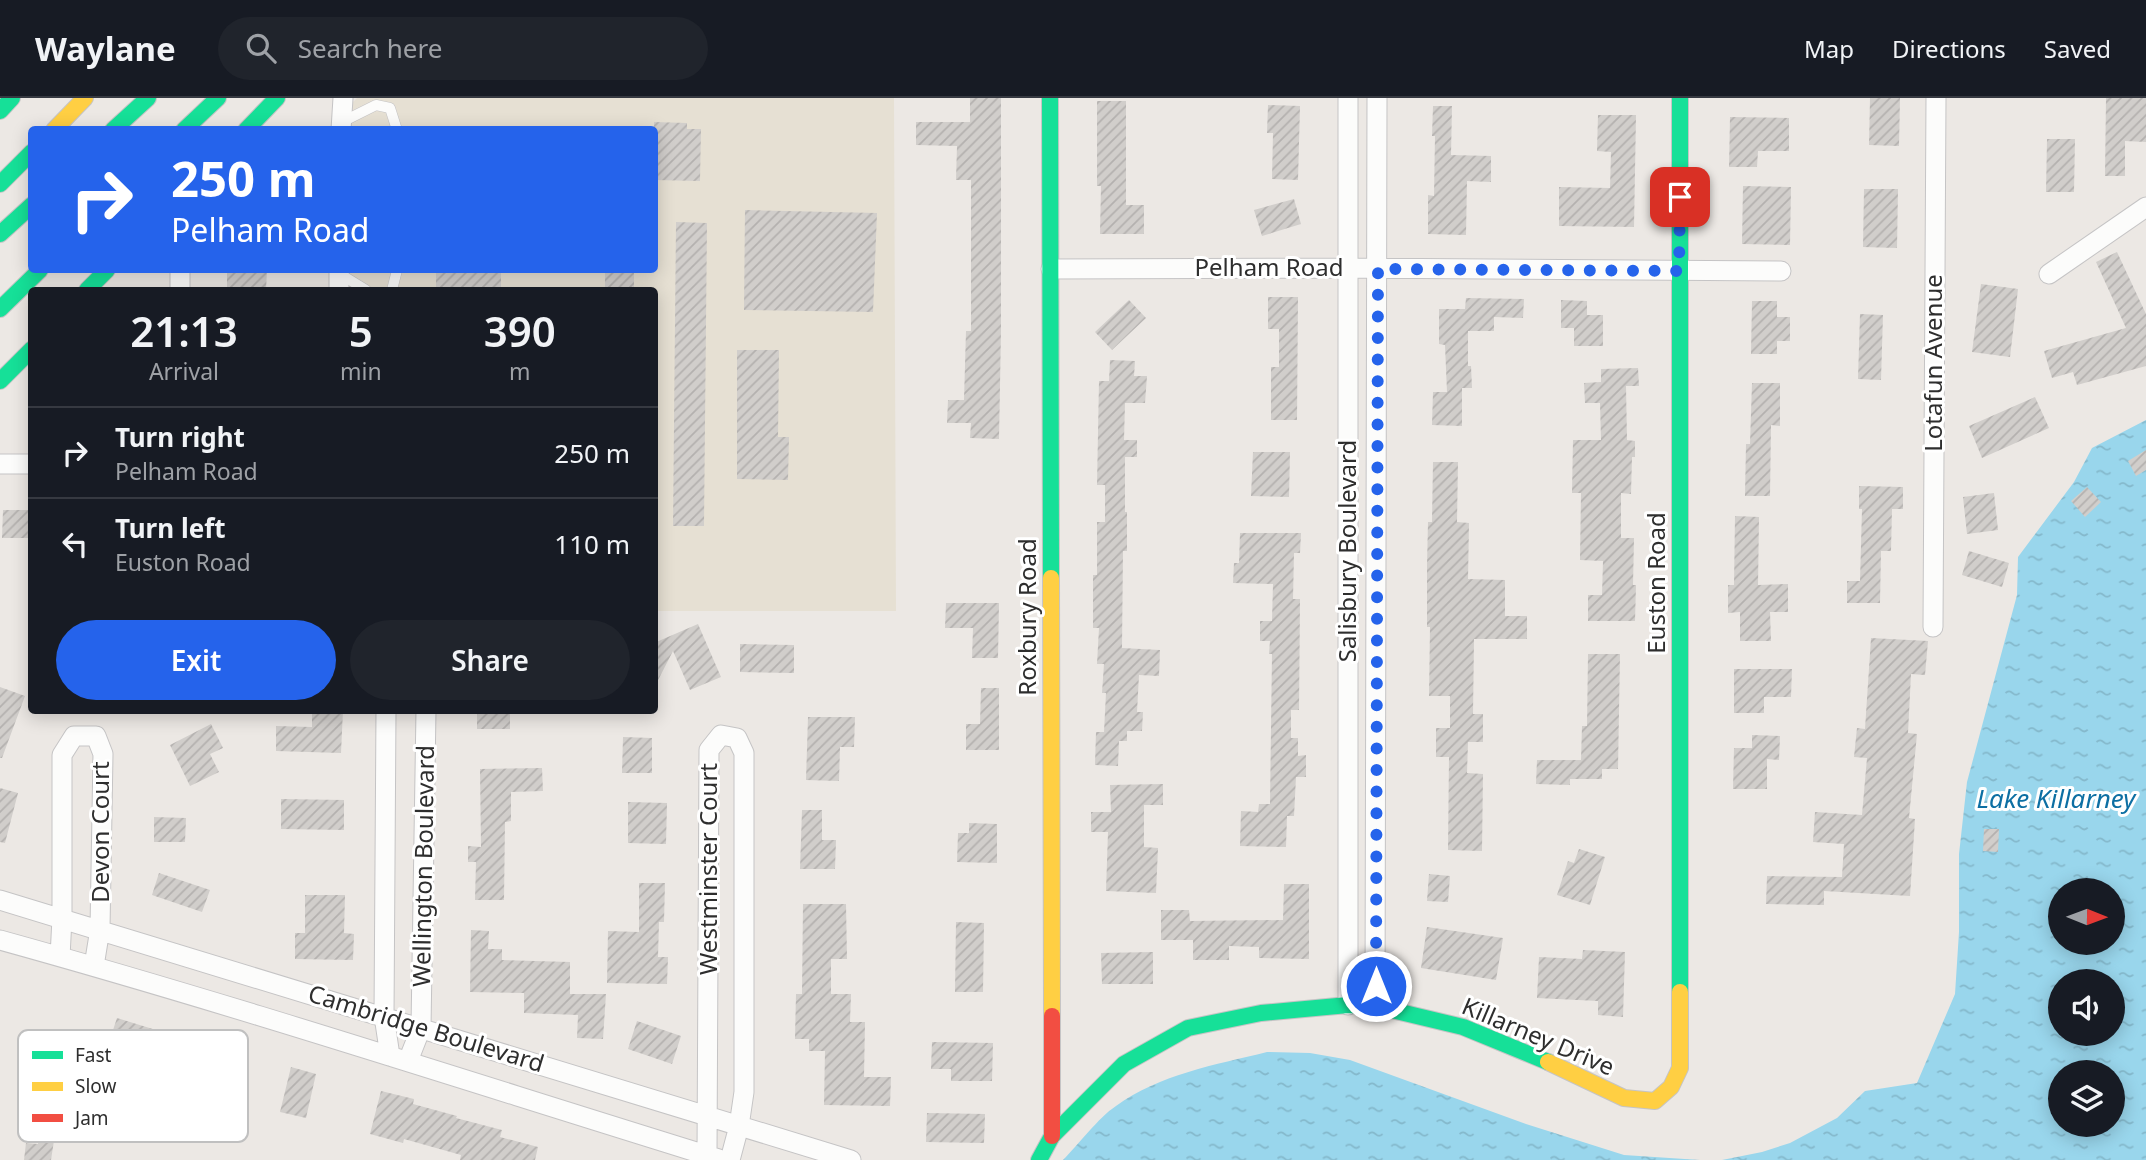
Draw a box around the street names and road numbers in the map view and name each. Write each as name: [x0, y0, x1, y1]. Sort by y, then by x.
street label: Pelham Road: [1195, 250, 1343, 283]
street label: Lotafun Avenue: [1916, 274, 1949, 452]
street label: Salisbury Boulevard: [1330, 440, 1363, 662]
street label: Euston Road: [1639, 512, 1672, 654]
street label: Roxbury Road: [1010, 538, 1043, 696]
street label: Wellington Boulevard: [404, 745, 441, 987]
street label: Devon Court: [83, 761, 116, 903]
street label: Westminster Court: [691, 763, 724, 975]
street label: Cambridge Boulevard: [304, 976, 549, 1079]
street label: Killarney Drive: [1457, 989, 1620, 1083]

